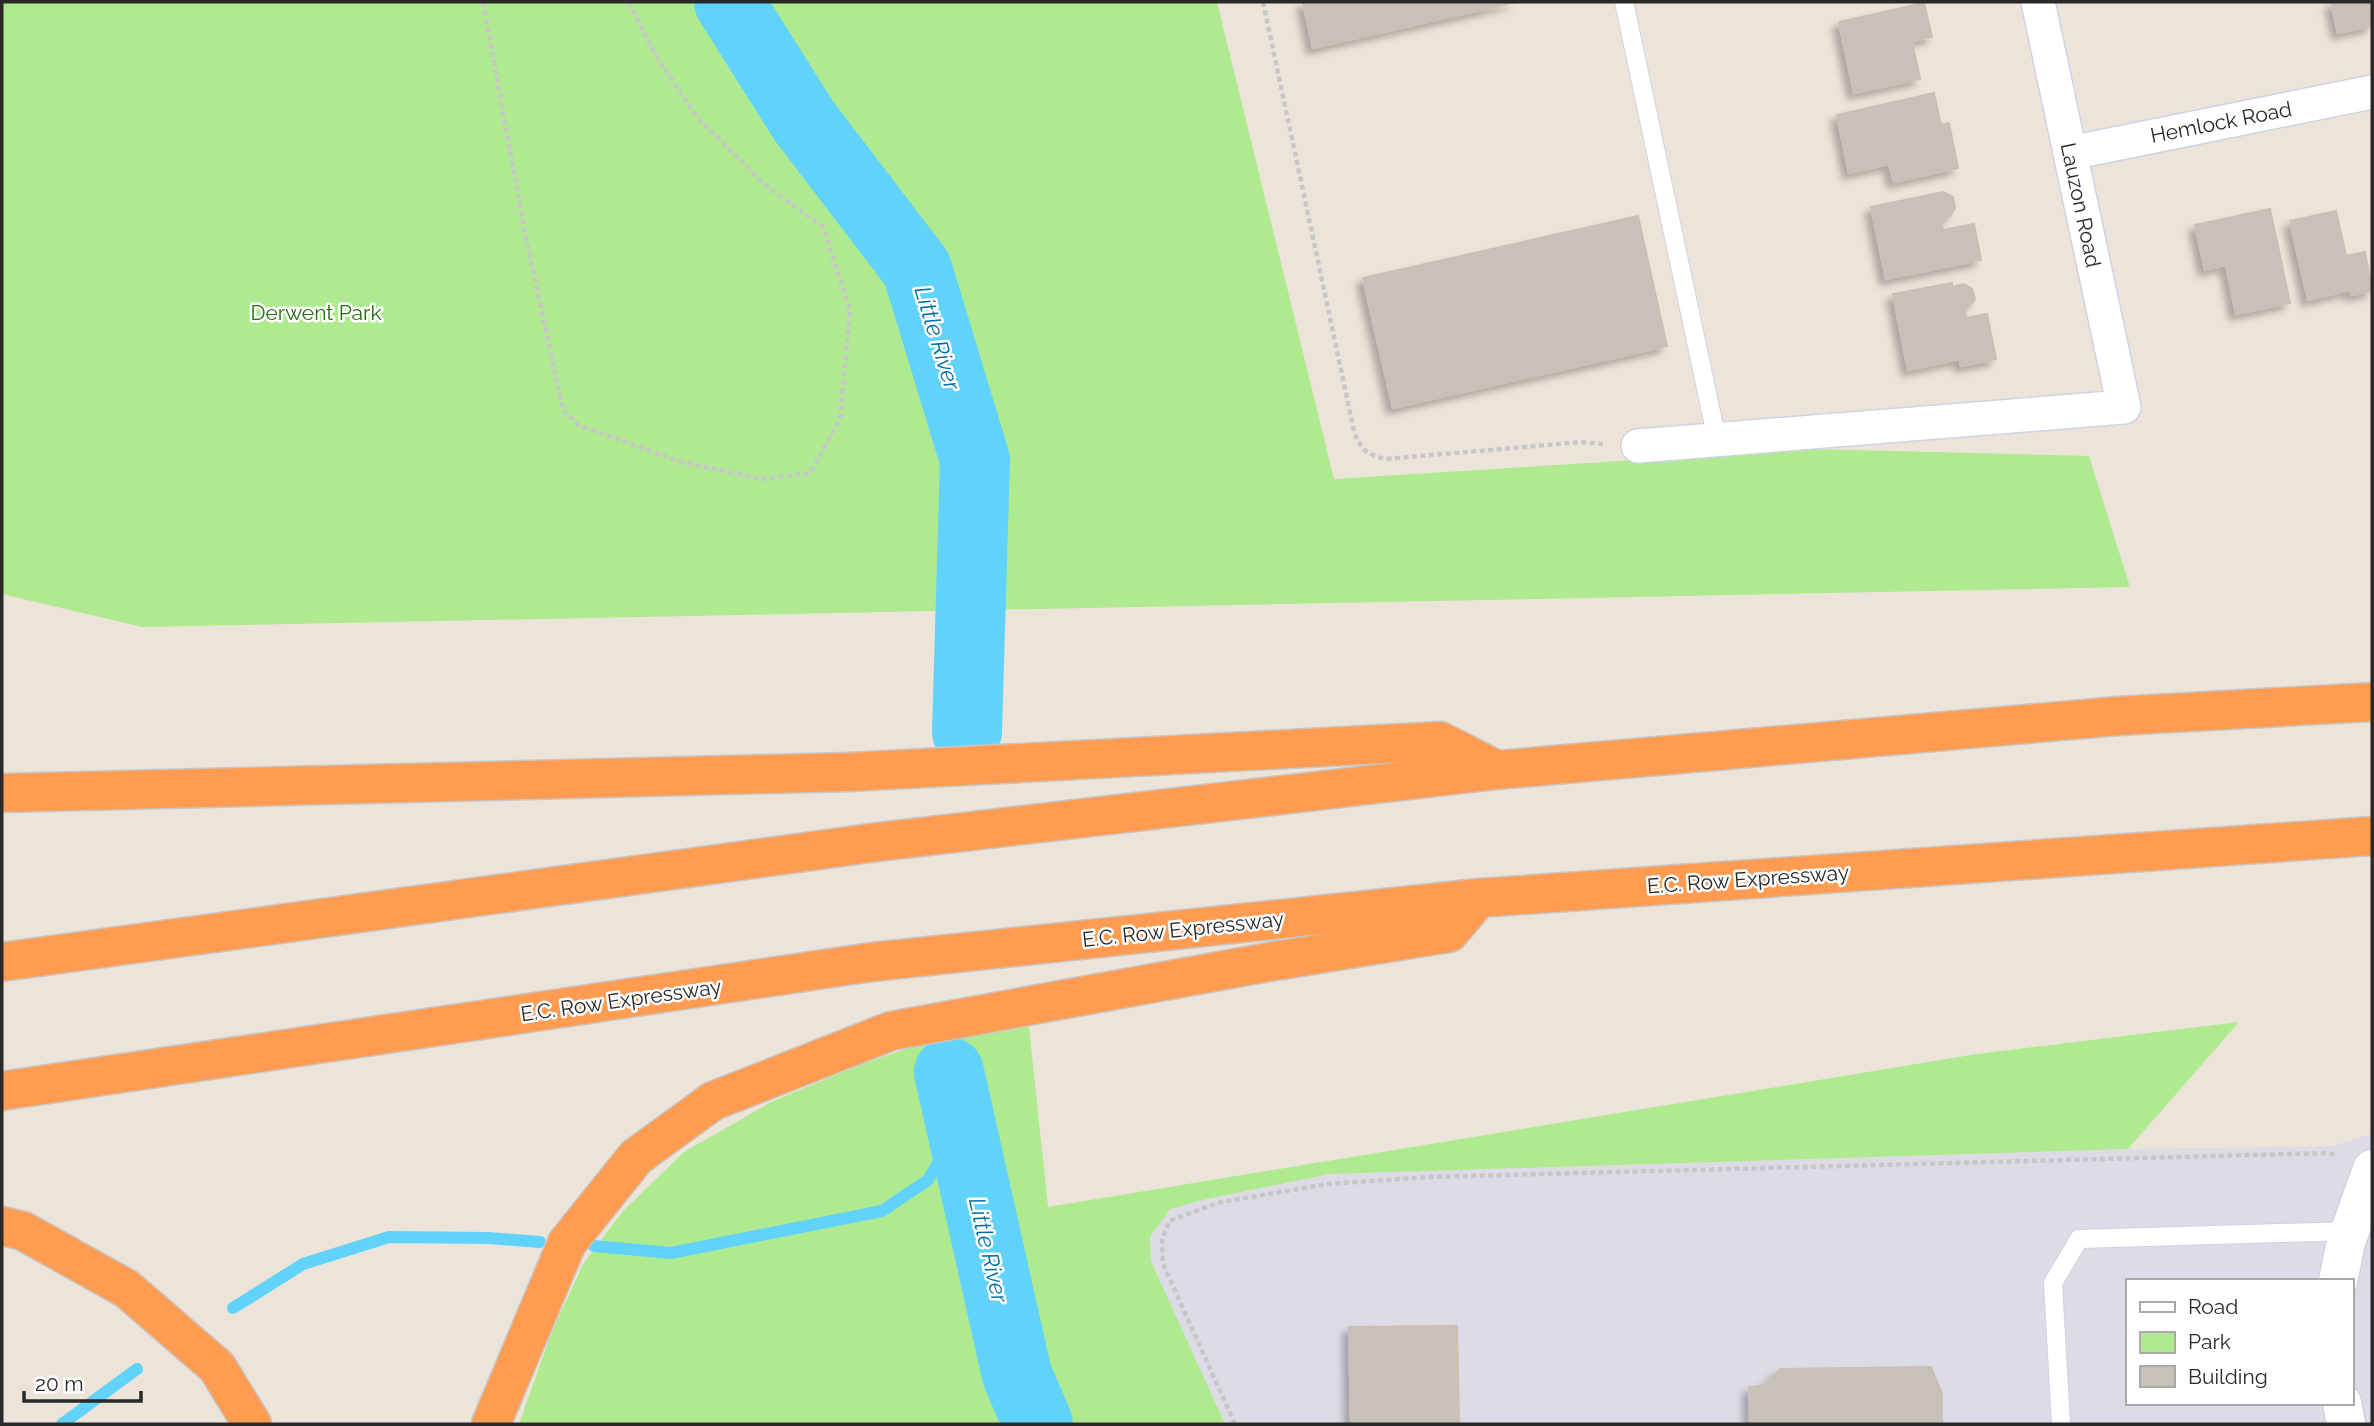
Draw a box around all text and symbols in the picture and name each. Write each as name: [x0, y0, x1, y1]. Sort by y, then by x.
street label: Hemlock Road: [2148, 96, 2294, 148]
street label: Lauzon Road: [2056, 140, 2106, 270]
water label: Little River: [909, 283, 967, 394]
park label: Derwent Park: [250, 300, 382, 325]
street label: E.C. Row Expressway: [1646, 859, 1850, 899]
street label: E.C. Row Expressway: [1081, 906, 1285, 952]
street label: E.C. Row Expressway: [519, 974, 723, 1026]
water label: Little River: [964, 1195, 1014, 1306]
legend: [2126, 1279, 2353, 1405]
text: Road: [2188, 1294, 2238, 1319]
text: Park: [2188, 1329, 2231, 1354]
scale bar: [24, 1360, 142, 1404]
text: Building: [2188, 1364, 2268, 1389]
text: 20 m: [35, 1371, 83, 1396]

